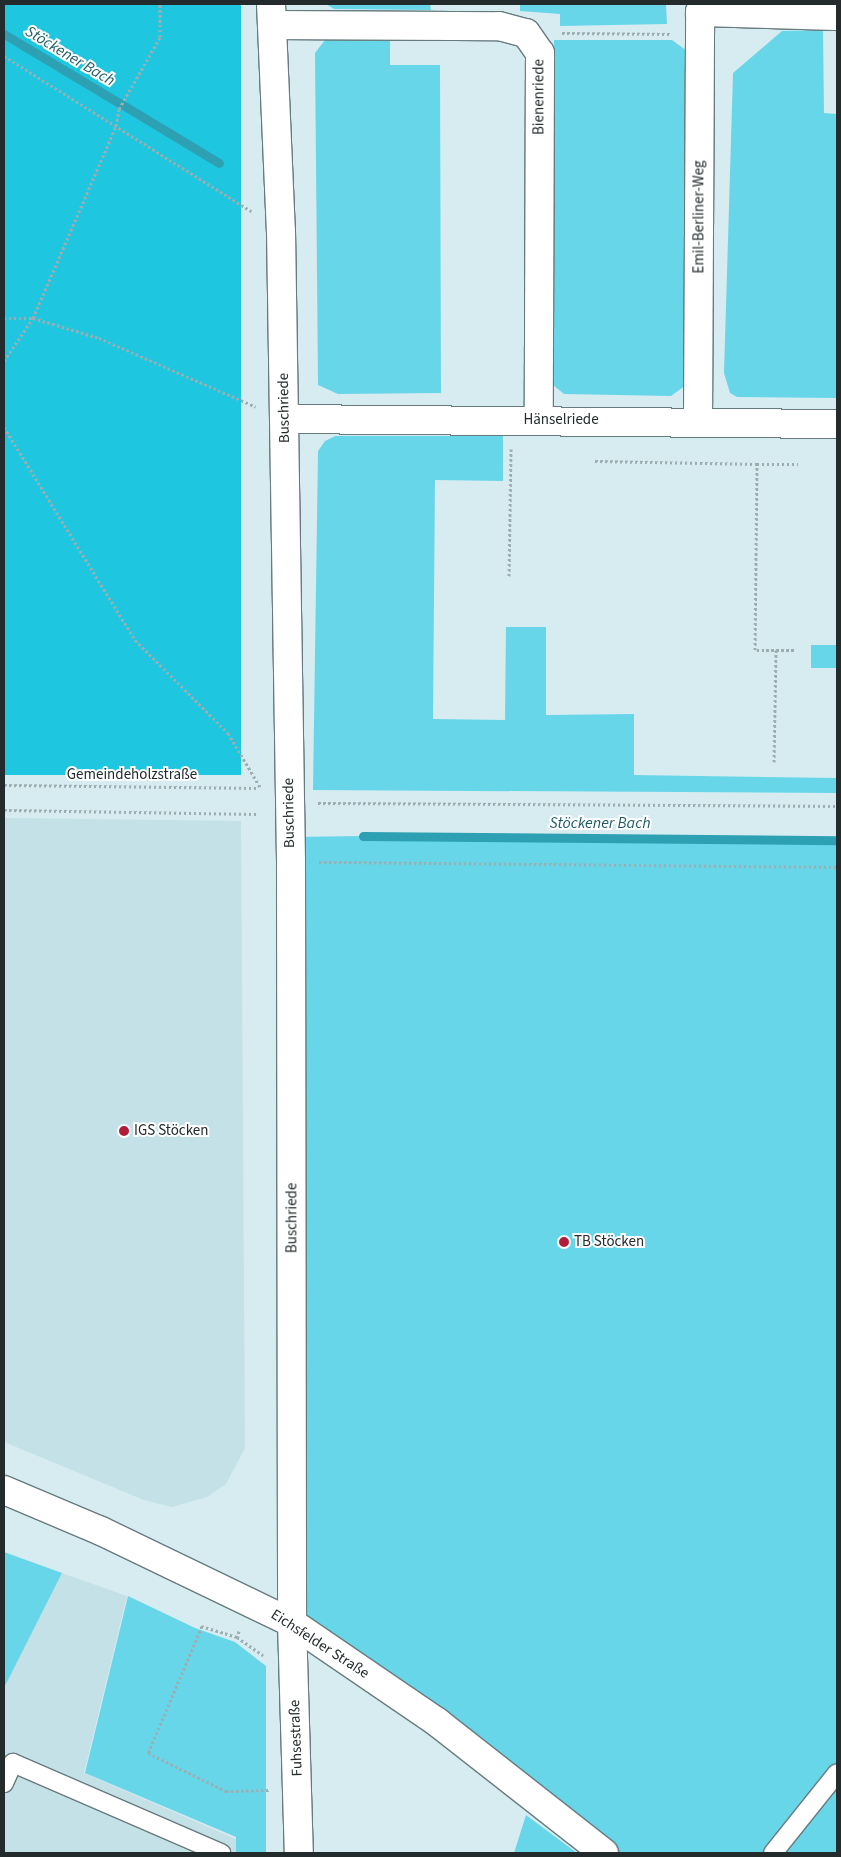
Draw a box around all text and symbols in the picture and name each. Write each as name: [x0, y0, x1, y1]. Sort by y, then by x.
water label: Stöckener Bach: [22, 22, 118, 90]
street label: Bienenriede: [530, 59, 548, 135]
street label: Emil-Berliner-Weg: [690, 160, 708, 274]
street label: Buschriede: [274, 373, 294, 443]
street label: Hänselriede: [523, 411, 599, 429]
street label: Gemeindeholzstraße: [67, 766, 197, 784]
street label: Buschriede: [279, 778, 299, 848]
water label: Stöckener Bach: [549, 813, 651, 833]
place label: IGS Stöcken: [134, 1122, 208, 1140]
marker: IGS Stöcken: [118, 1125, 130, 1137]
street label: Buschriede: [283, 1183, 301, 1253]
place label: TB Stöcken: [574, 1233, 644, 1251]
marker: TB Stöcken: [558, 1236, 570, 1248]
street label: Eichsfelder Straße: [267, 1606, 373, 1682]
street label: Fuhsestraße: [286, 1699, 306, 1777]

